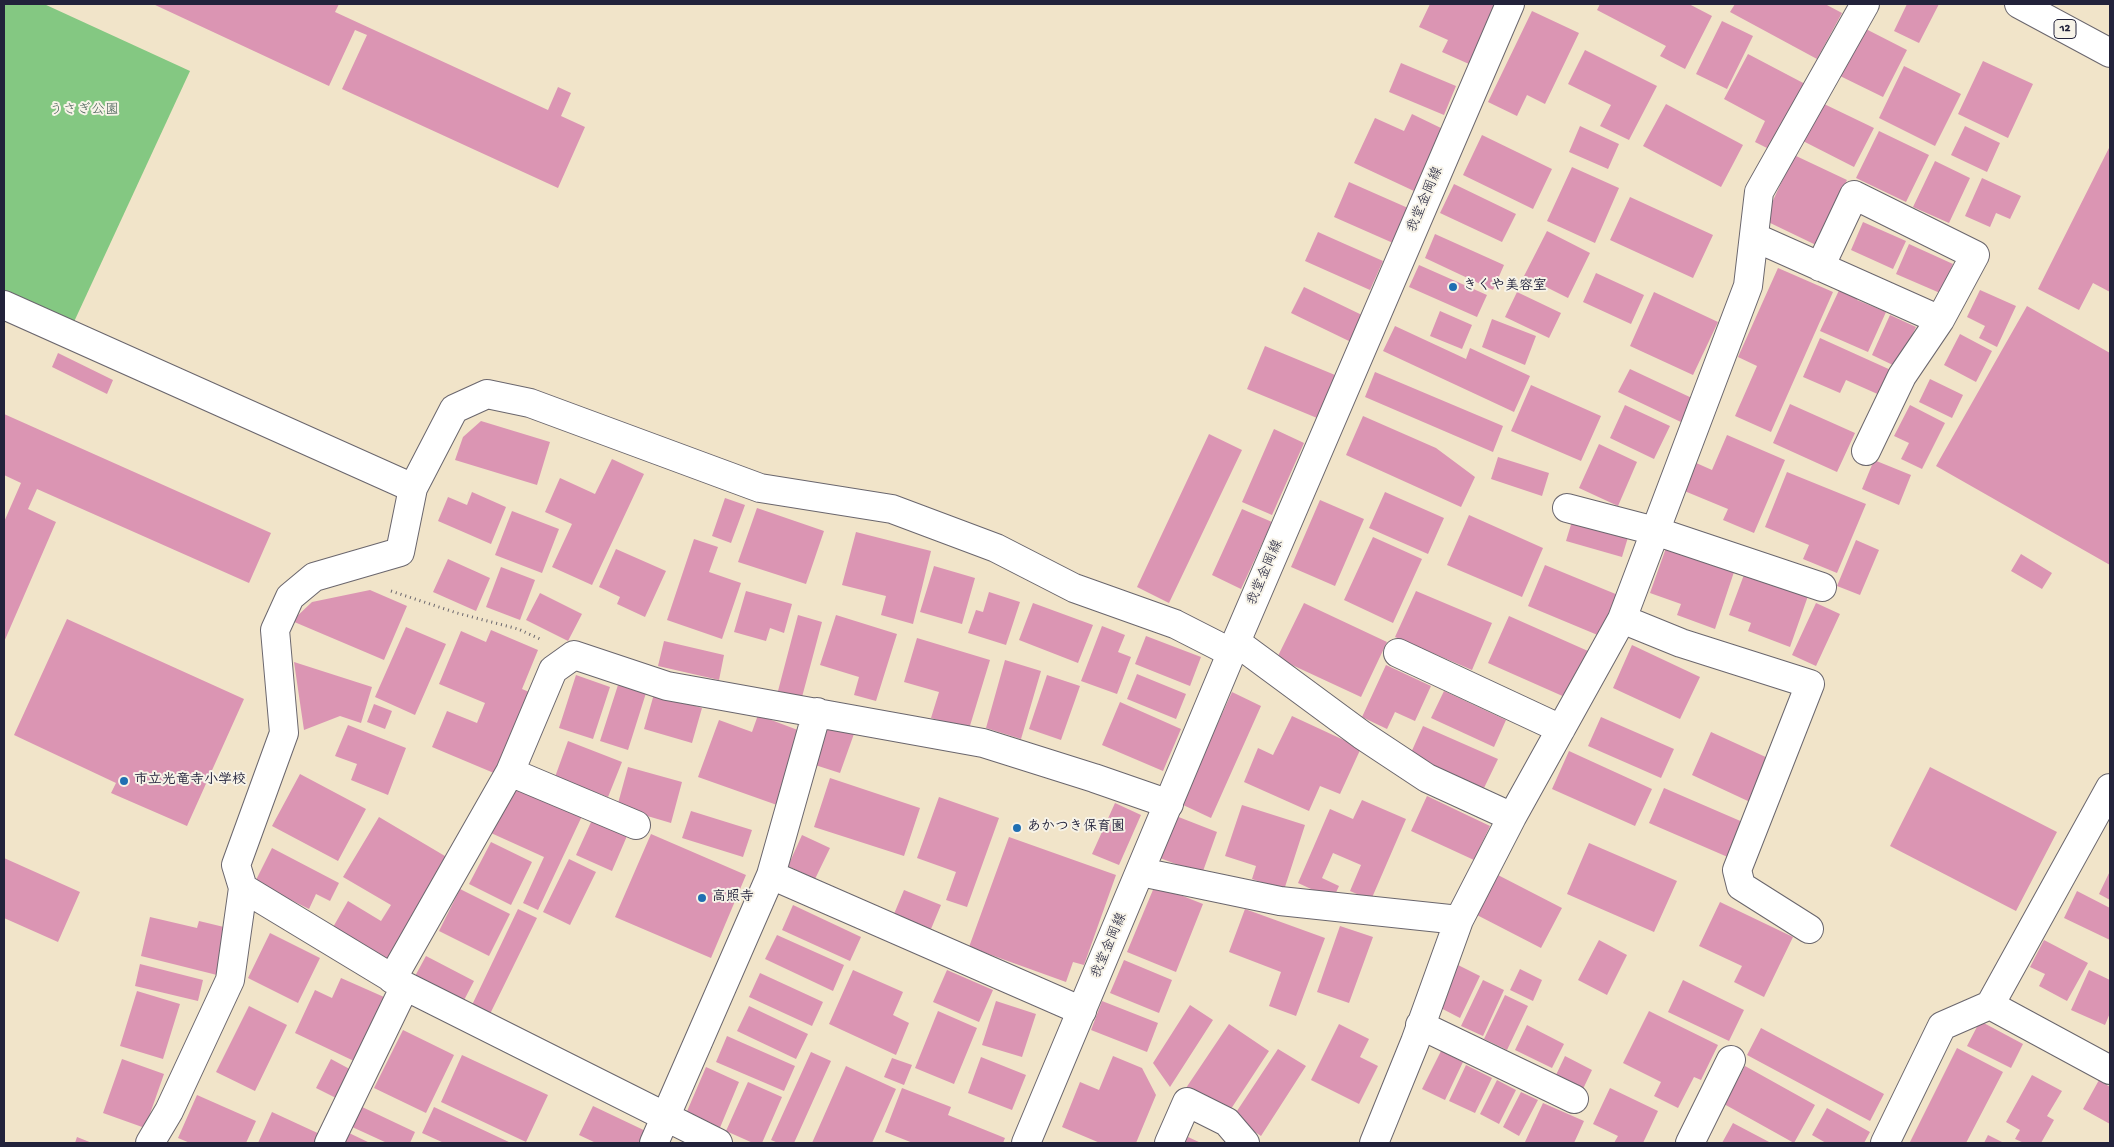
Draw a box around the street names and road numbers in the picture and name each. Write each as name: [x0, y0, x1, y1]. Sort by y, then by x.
road number: 12: [2054, 20, 2076, 38]
street label: 我堂金岡線: [1405, 165, 1447, 235]
street label: 我堂金岡線: [1245, 538, 1287, 608]
street label: 我堂金岡線: [1089, 911, 1131, 981]

